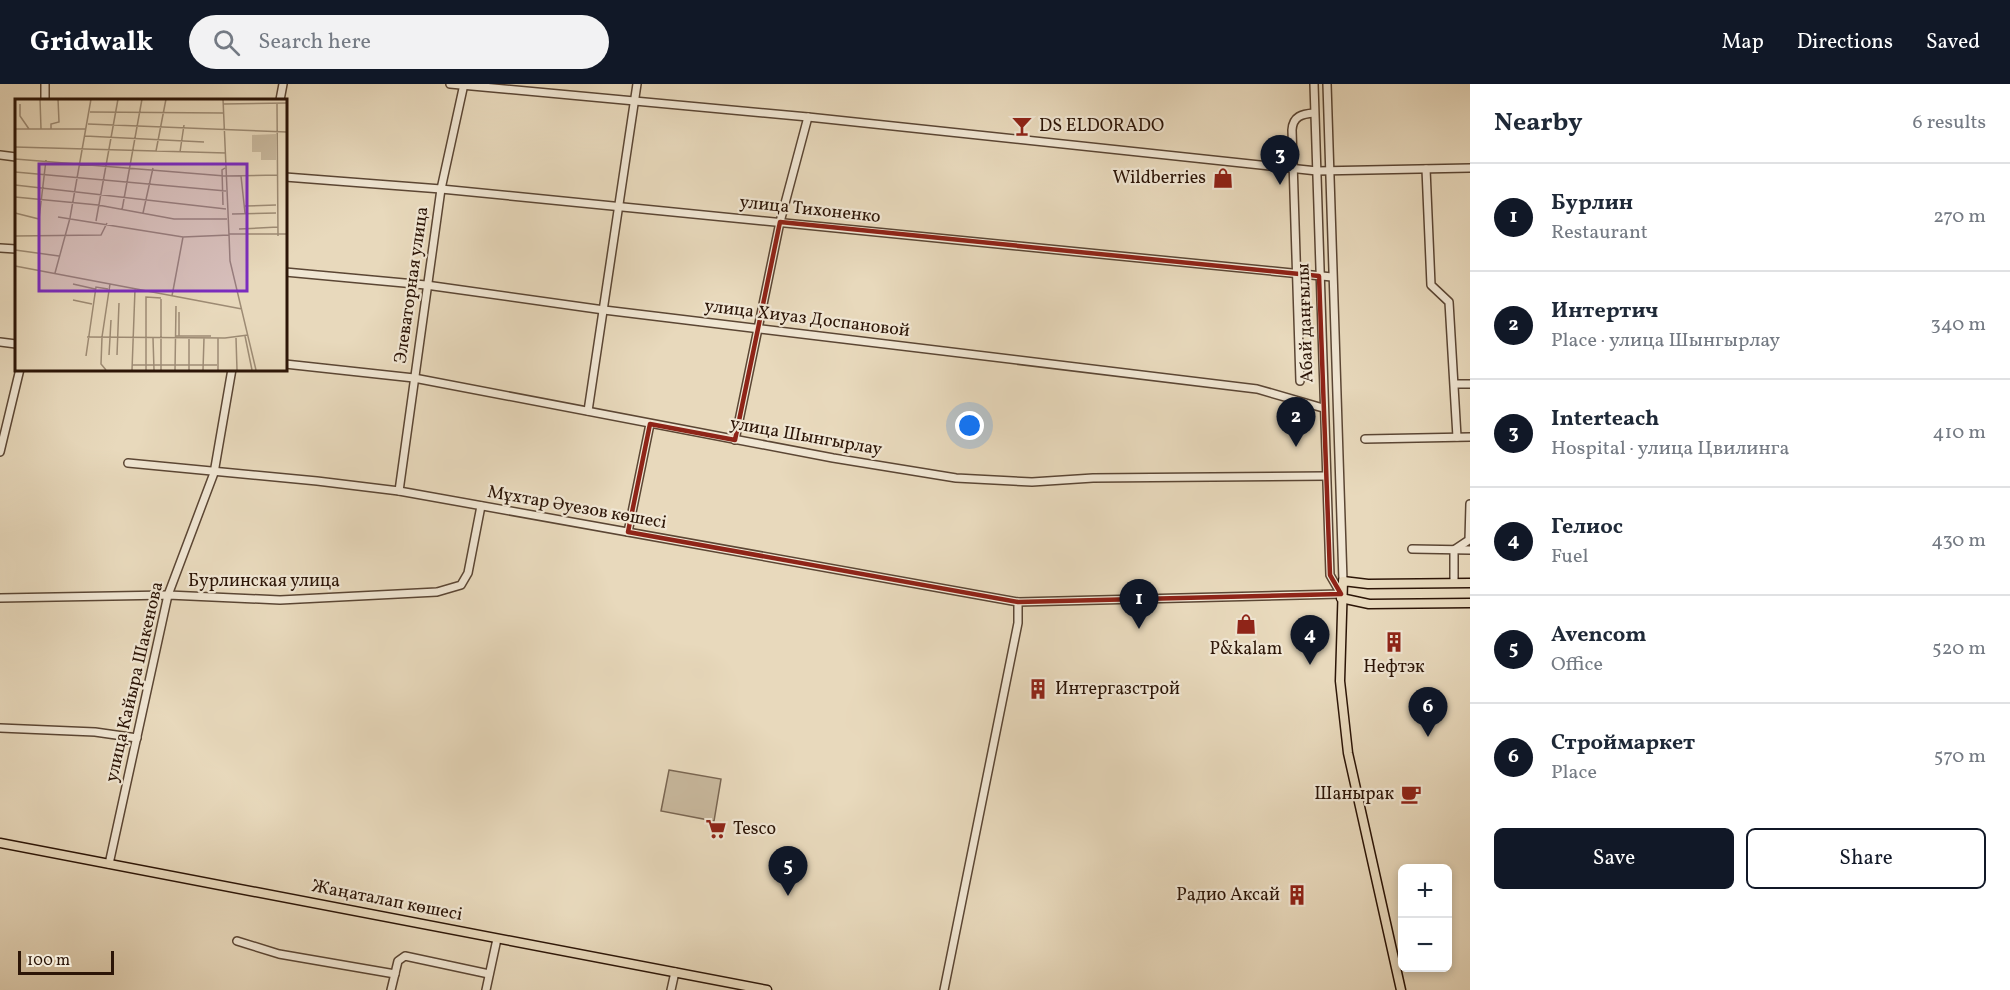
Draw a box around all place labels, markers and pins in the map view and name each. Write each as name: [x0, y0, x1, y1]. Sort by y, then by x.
bar icon: DS ELDORADO: [1010, 114, 1034, 138]
place label: DS ELDORADO: [1039, 114, 1164, 139]
pin: 3: [1260, 135, 1300, 185]
place label: Wildberries: [1112, 166, 1206, 191]
shop icon: Wildberries: [1211, 166, 1235, 190]
pin: 2: [1276, 398, 1316, 447]
pin: 1: [1120, 580, 1158, 629]
shop icon: P&kalam: [1234, 612, 1258, 636]
pin: 4: [1290, 616, 1330, 665]
building icon: Нефтэк: [1382, 630, 1406, 654]
place label: P&kalam: [1210, 637, 1282, 662]
place label: Нефтэк: [1363, 655, 1425, 680]
building icon: Интергазстрой: [1026, 677, 1050, 701]
place label: Интергазстрой: [1055, 677, 1180, 702]
pin: 6: [1408, 688, 1448, 737]
place label: Шанырак: [1314, 782, 1394, 807]
cafe icon: Шанырак: [1399, 782, 1423, 806]
supermarket icon: Tesco: [704, 817, 728, 841]
place label: Tesco: [733, 817, 776, 842]
pin: 5: [768, 846, 808, 896]
place label: Радио Аксай: [1176, 883, 1280, 908]
building icon: Радио Аксай: [1285, 883, 1309, 907]

